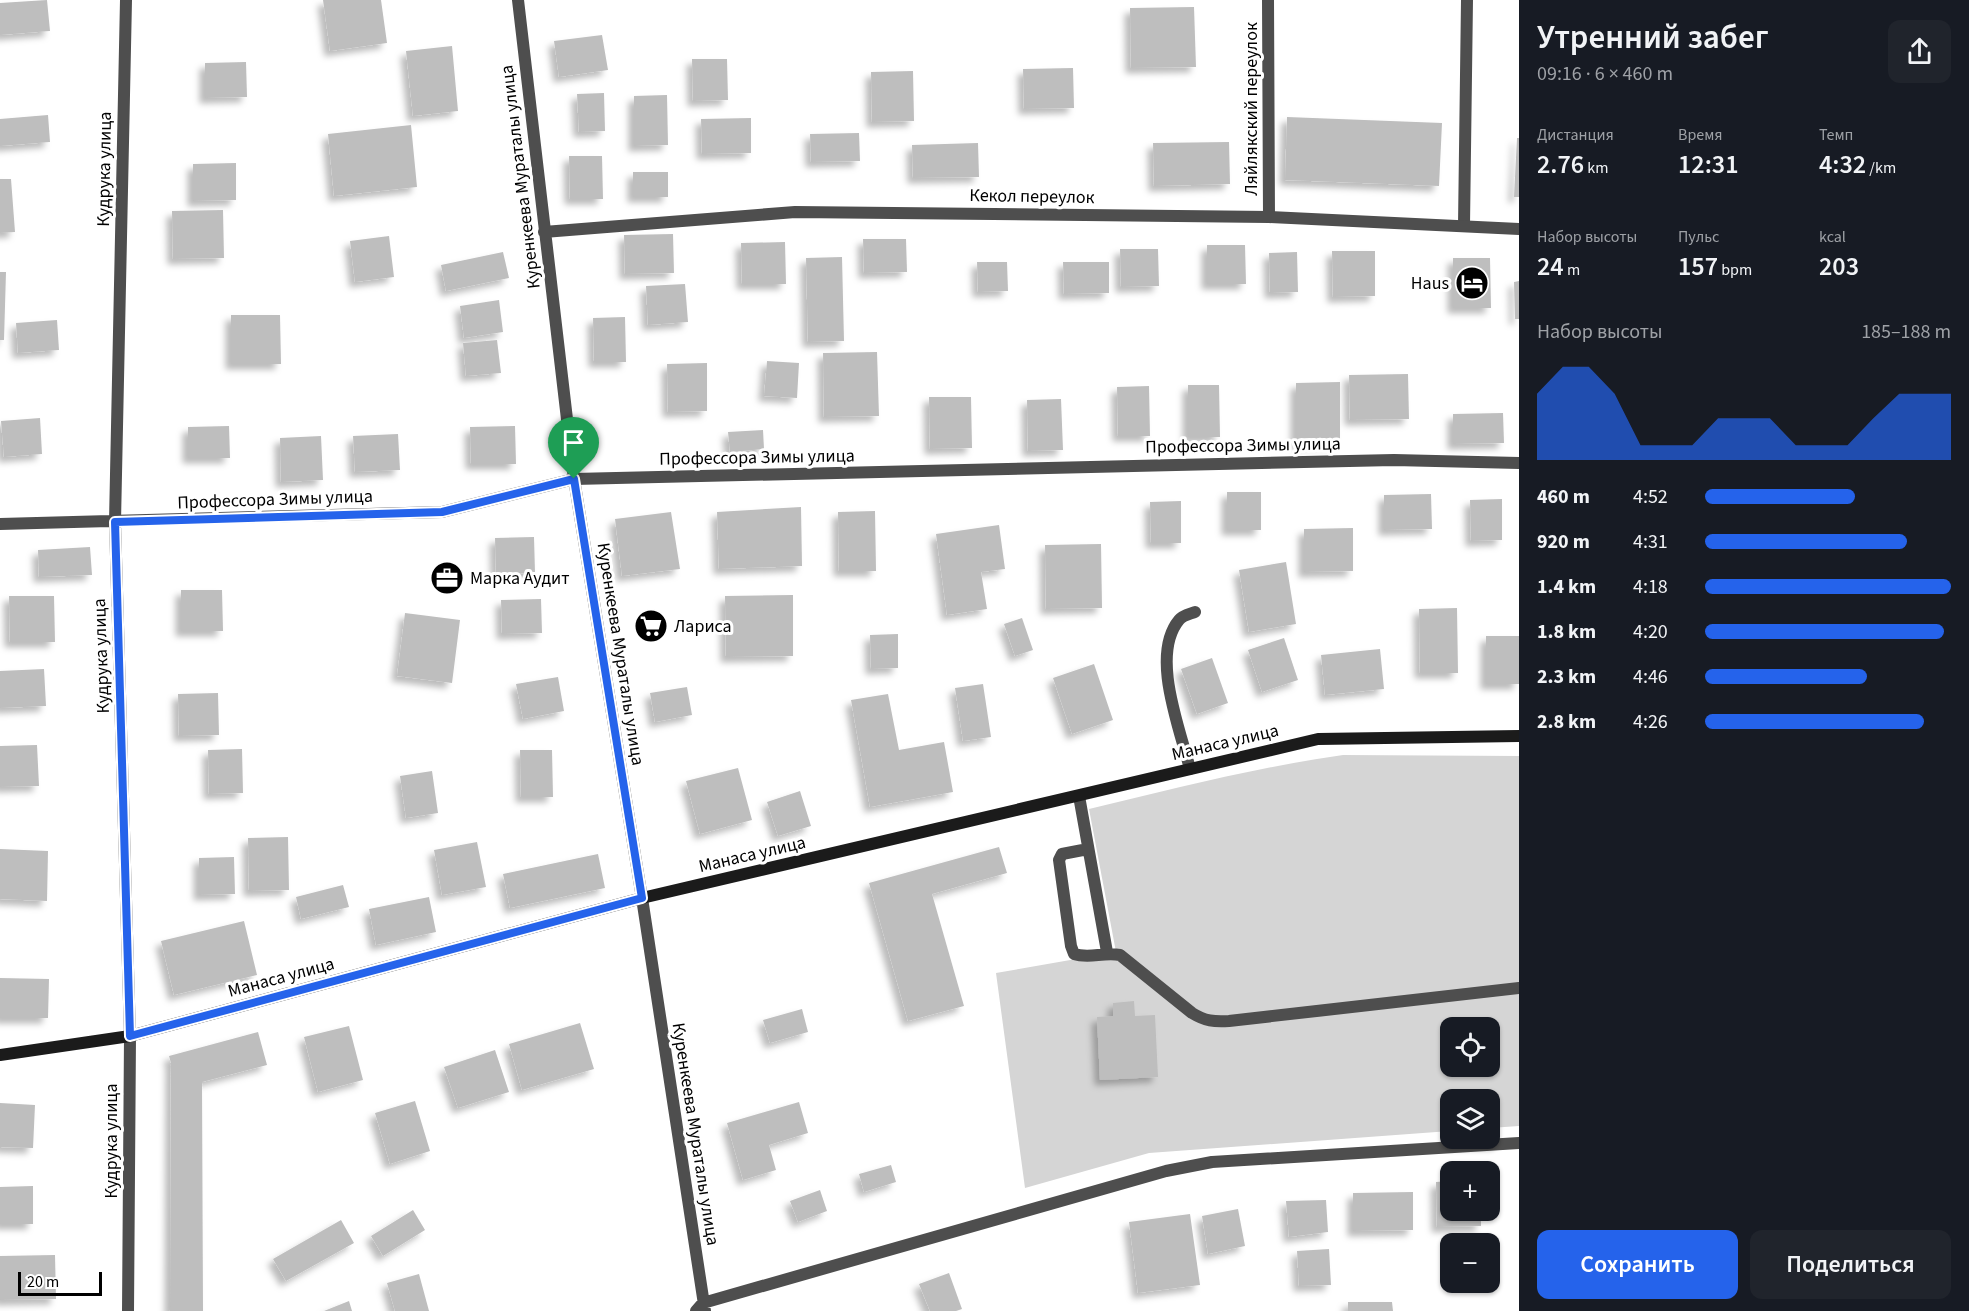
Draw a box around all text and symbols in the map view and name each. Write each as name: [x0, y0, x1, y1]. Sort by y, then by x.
text: Утренний забег: [1537, 14, 1769, 61]
button: share: [1888, 20, 1951, 83]
street label: Ляйлякский переулок: [1239, 22, 1264, 196]
text: 09:16 · 6 × 460 m: [1537, 60, 1673, 88]
street label: Куренкеева Мураталы улица: [494, 64, 547, 290]
street label: Кудрука улица: [91, 111, 118, 227]
text: Дистанция: [1537, 124, 1614, 146]
text: Время: [1678, 124, 1723, 146]
text: Темп: [1819, 124, 1853, 146]
text: 2.76: [1537, 146, 1584, 183]
text: 12:31: [1678, 146, 1739, 183]
text: 4:32: [1819, 146, 1866, 183]
text: km: [1584, 157, 1609, 179]
text: /km: [1866, 157, 1896, 179]
street label: Кекол переулок: [969, 183, 1095, 210]
text: Набор высоты: [1537, 226, 1637, 248]
text: Пульс: [1678, 226, 1719, 248]
text: kcal: [1819, 226, 1846, 248]
text: 24: [1537, 248, 1564, 285]
text: 157: [1678, 248, 1718, 285]
text: 203: [1819, 248, 1859, 285]
text: m: [1564, 259, 1580, 281]
text: bpm: [1718, 259, 1752, 281]
hotel icon: Haus: [1454, 265, 1490, 301]
place label: Haus: [1411, 271, 1449, 296]
text: Набор высоты: [1537, 318, 1662, 346]
text: 185–188 m: [1861, 318, 1951, 346]
pin: [548, 417, 599, 479]
icon: arrive: [557, 426, 590, 459]
street label: Профессора Зимы улица: [1145, 431, 1341, 460]
street label: Профессора Зимы улица: [659, 443, 855, 472]
text: 460 m: [1537, 483, 1590, 511]
text: 4:52: [1633, 483, 1668, 511]
street label: Профессора Зимы улица: [177, 484, 373, 515]
text: 920 m: [1537, 528, 1590, 556]
text: 4:31: [1633, 528, 1668, 556]
street label: Куренкеева Мураталы улица: [591, 541, 650, 767]
office icon: Марка Аудит: [429, 560, 465, 596]
place label: Марка Аудит: [470, 566, 570, 591]
text: 1.4 km: [1537, 573, 1596, 601]
text: 4:18: [1633, 573, 1668, 601]
street label: Кудрука улица: [87, 598, 116, 714]
supermarket icon: Лариса: [633, 608, 669, 644]
place label: Лариса: [674, 614, 732, 639]
text: 1.8 km: [1537, 618, 1596, 646]
text: 4:20: [1633, 618, 1668, 646]
text: 2.3 km: [1537, 663, 1596, 691]
text: 4:46: [1633, 663, 1668, 691]
text: 2.8 km: [1537, 708, 1596, 736]
text: 4:26: [1633, 708, 1668, 736]
street label: Манаса улица: [1169, 718, 1281, 767]
street label: Манаса улица: [696, 830, 808, 879]
street label: Манаса улица: [225, 951, 337, 1004]
map controls: [1440, 1017, 1500, 1293]
button: locate: [1440, 1017, 1500, 1077]
street label: Куренкеева Мураталы улица: [666, 1021, 725, 1247]
street label: Кудрука улица: [99, 1083, 124, 1199]
button: layers: [1440, 1089, 1500, 1149]
button: +: [1440, 1161, 1500, 1221]
button: Сохранить: [1537, 1230, 1738, 1299]
button: Поделиться: [1750, 1230, 1951, 1299]
button: −: [1440, 1233, 1500, 1293]
scale bar: [18, 1269, 102, 1296]
text: 20 m: [27, 1271, 59, 1293]

